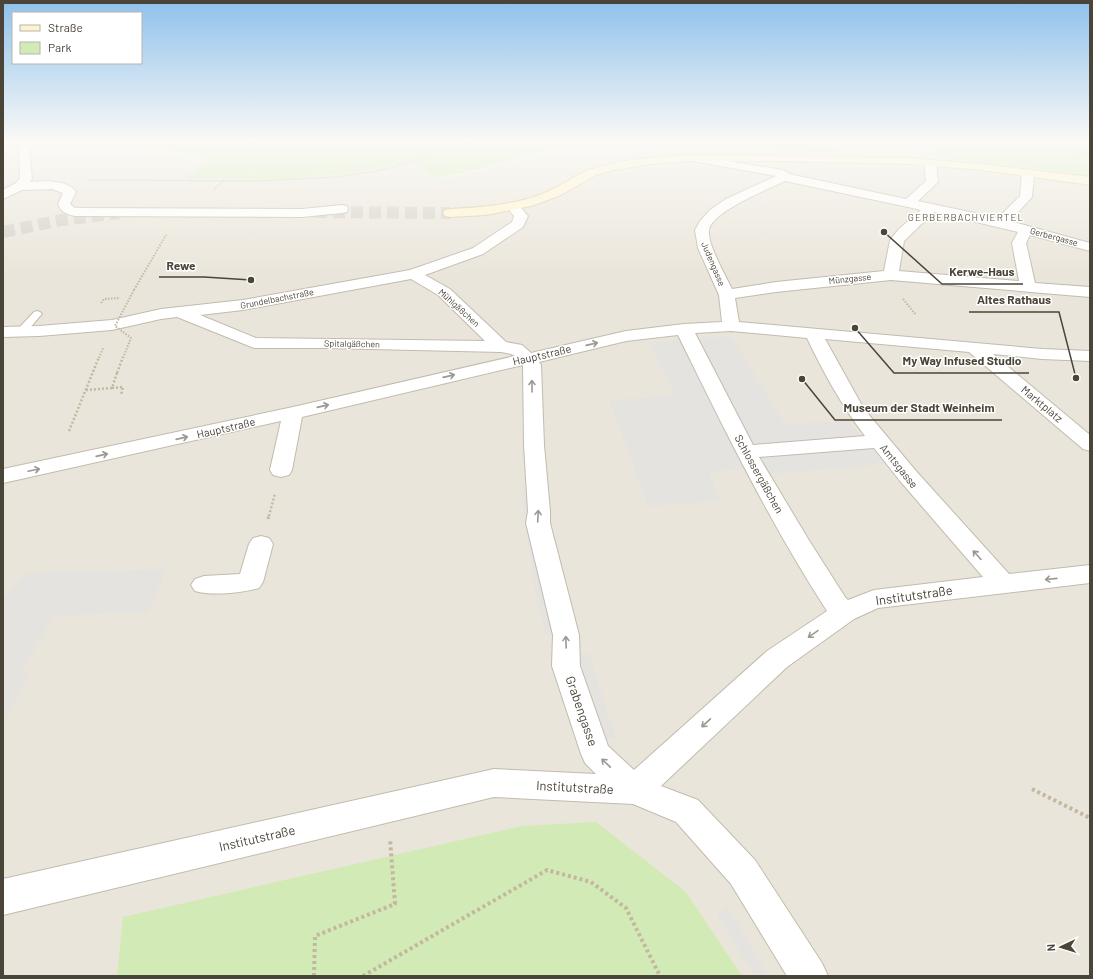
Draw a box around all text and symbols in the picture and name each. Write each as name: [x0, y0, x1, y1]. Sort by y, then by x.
legend: [12, 12, 142, 64]
text: Straße: [48, 20, 83, 34]
text: Park: [48, 40, 72, 54]
district label: GERBERBACHVIERTEL: [908, 211, 1024, 223]
street label: Gerbergasse: [1029, 225, 1079, 248]
street label: Judengasse: [699, 240, 728, 288]
callout: Rewe: [159, 253, 204, 277]
text: Rewe: [166, 258, 196, 272]
callout: Kerwe-Haus: [942, 260, 1023, 284]
text: Kerwe-Haus: [949, 264, 1015, 278]
street label: Münzgasse: [828, 271, 872, 286]
street label: Grundelbachstraße: [239, 286, 315, 311]
street label: Mühlgäßchen: [436, 286, 482, 329]
callout: Altes Rathaus: [969, 288, 1059, 312]
text: Altes Rathaus: [977, 292, 1051, 306]
street label: Spitalgäßchen: [324, 338, 380, 349]
one-way arrow: [585, 339, 598, 347]
street label: Hauptstraße: [511, 341, 573, 368]
callout: My Way Infused Studio: [894, 349, 1029, 373]
text: My Way Infused Studio: [903, 353, 1022, 367]
one-way arrow: [442, 372, 455, 380]
one-way arrow: [528, 380, 536, 393]
street label: Marktplatz: [1019, 383, 1066, 425]
callout: Museum der Stadt Weinheim: [835, 396, 1002, 420]
text: Museum der Stadt Weinheim: [844, 400, 994, 414]
one-way arrow: [316, 402, 329, 409]
street label: Hauptstraße: [195, 414, 257, 441]
street label: Schlossergäßchen: [732, 432, 786, 515]
one-way arrow: [175, 433, 188, 441]
street label: Amtsgasse: [878, 441, 921, 490]
one-way arrow: [96, 451, 109, 459]
one-way arrow: [27, 466, 40, 474]
one-way arrow: [535, 510, 542, 523]
one-way arrow: [972, 550, 981, 561]
one-way arrow: [1045, 575, 1058, 583]
street label: Institutstraße: [874, 582, 954, 608]
one-way arrow: [808, 630, 819, 638]
one-way arrow: [562, 636, 570, 649]
street label: Grabengasse: [563, 674, 601, 748]
one-way arrow: [701, 719, 711, 728]
one-way arrow: [601, 758, 611, 768]
street label: Institutstraße: [536, 777, 614, 797]
street label: Institutstraße: [217, 821, 297, 855]
north arrow: [1041, 927, 1081, 967]
text: N: [1044, 944, 1057, 952]

